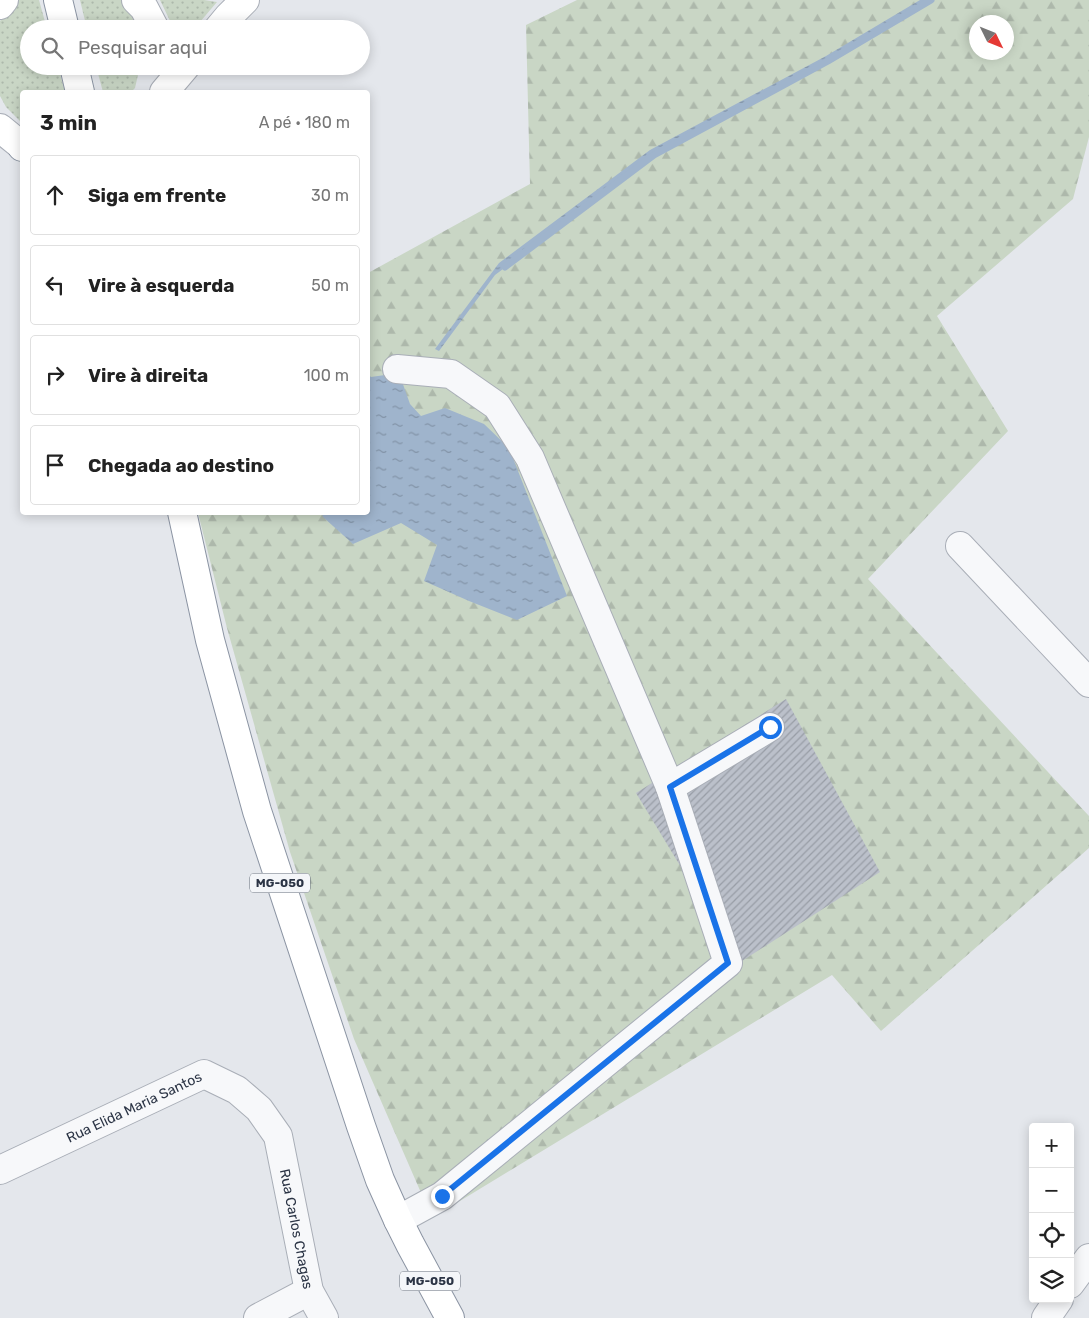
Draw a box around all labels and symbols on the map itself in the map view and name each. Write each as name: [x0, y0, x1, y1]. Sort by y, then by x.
north arrow: [969, 15, 1014, 60]
route start: [759, 716, 782, 739]
road number: MG-050: [250, 874, 310, 892]
street label: Rua Elida Maria Santos: [64, 1068, 205, 1147]
street label: Rua Carlos Chagas: [276, 1168, 316, 1291]
route end: [431, 1185, 454, 1208]
road number: MG-050: [400, 1272, 460, 1290]

